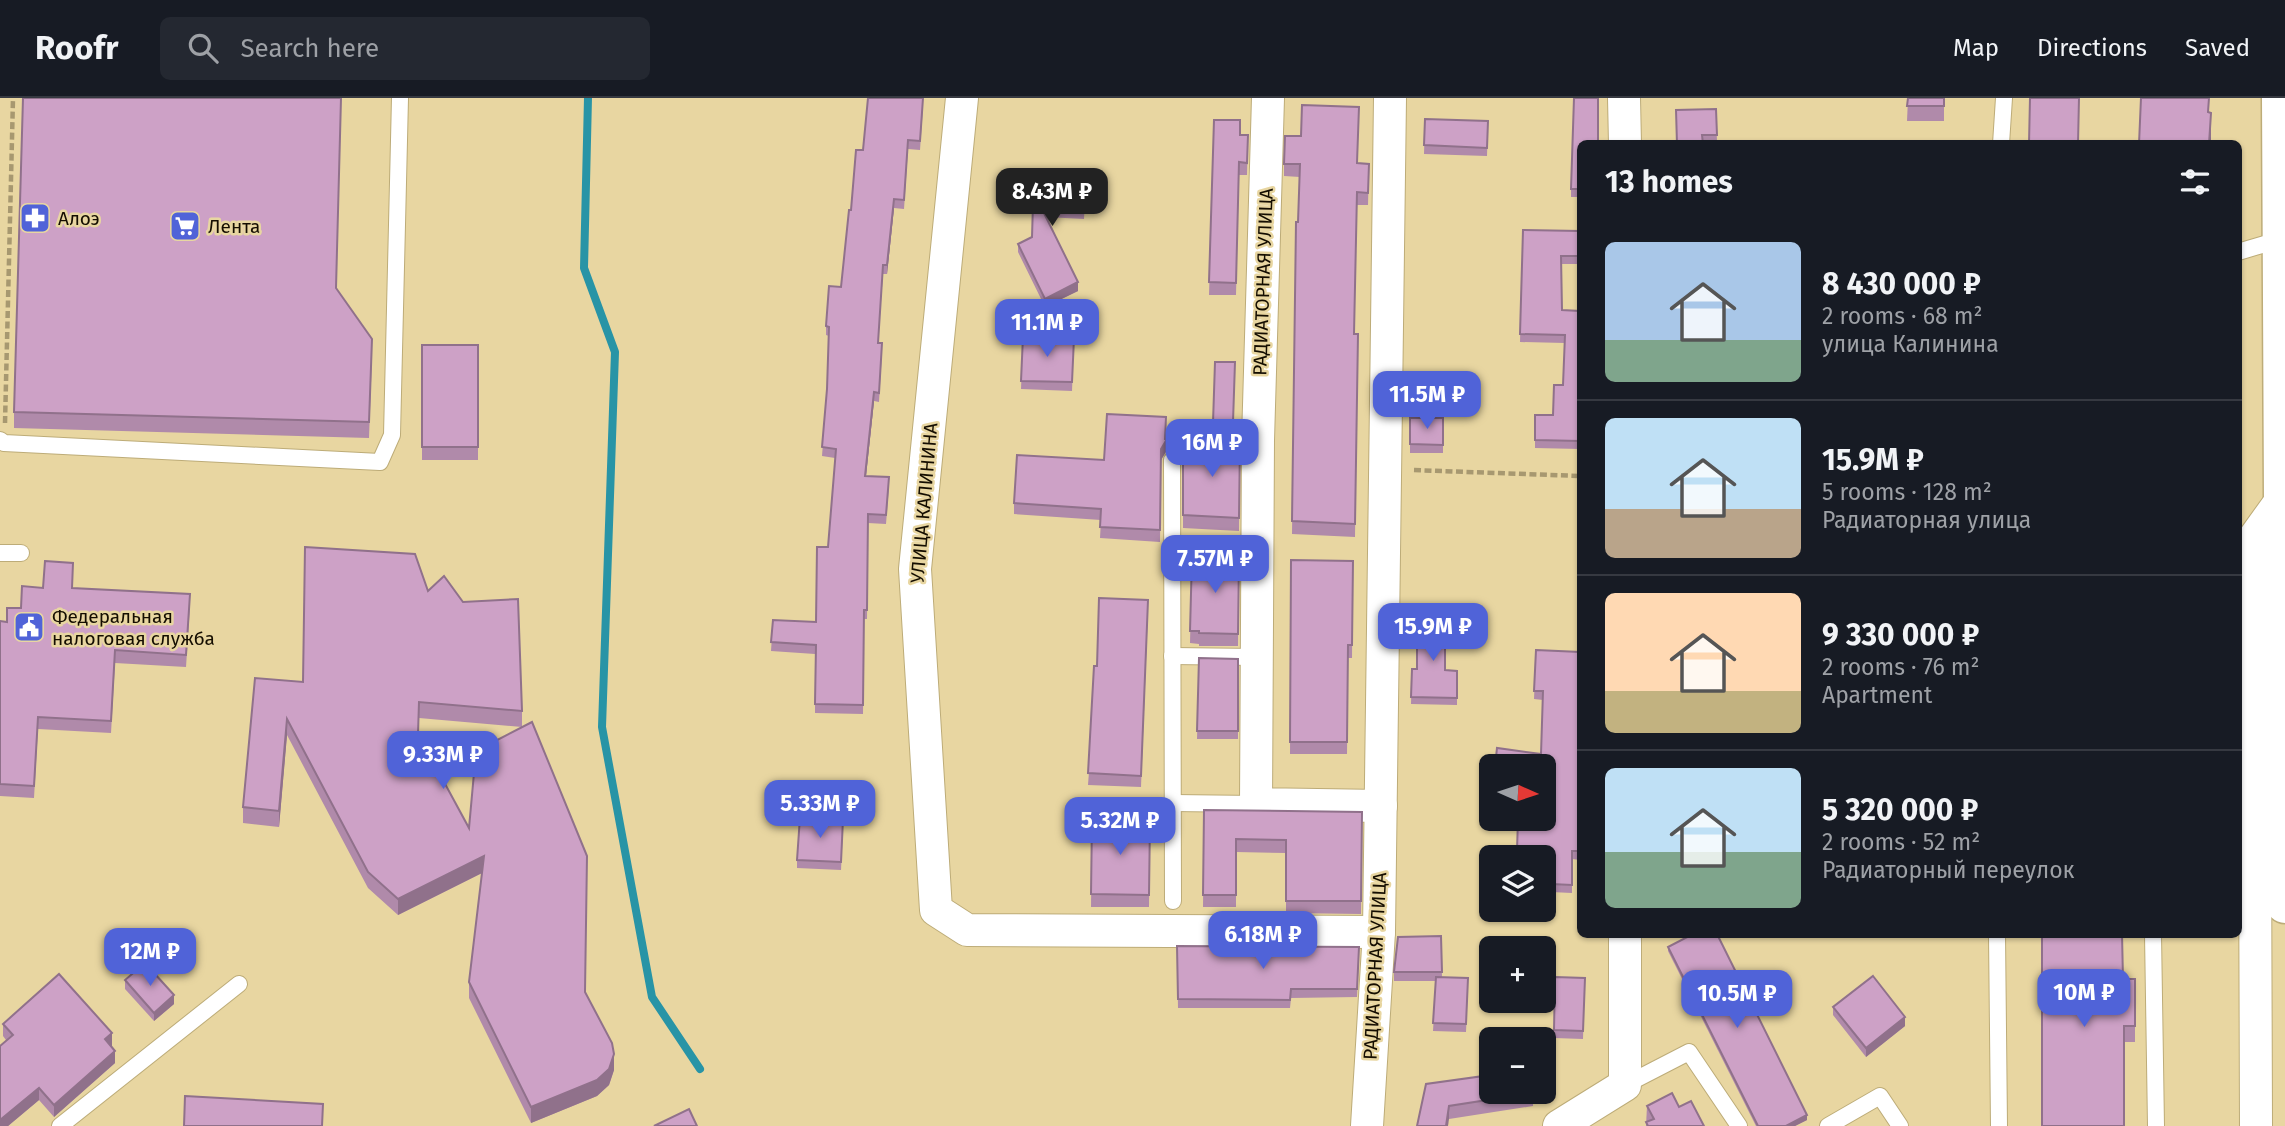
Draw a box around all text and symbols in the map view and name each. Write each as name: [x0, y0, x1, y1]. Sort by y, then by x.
search box: [160, 17, 650, 80]
text: Roofr: [35, 28, 118, 68]
icon: search: [184, 29, 222, 67]
text: Search here: [240, 33, 379, 64]
text: Map: [1953, 34, 1999, 62]
text: Directions: [2037, 34, 2147, 62]
text: Saved: [2185, 34, 2250, 62]
icon: filters: [2176, 163, 2214, 201]
text: 13 homes: [1605, 164, 1733, 200]
pin: 8.43M ₽: [987, 169, 1117, 228]
text: 8.43M ₽: [1012, 177, 1092, 205]
street label: РАДИАТОРНАЯ УЛИЦА: [1248, 188, 1278, 376]
pharmacy icon: Алоэ: [18, 201, 52, 235]
place label: Алоэ: [58, 207, 100, 230]
supermarket icon: Лента: [168, 209, 202, 243]
place label: Лента: [208, 215, 260, 238]
text: 8 430 000 ₽: [1822, 266, 1981, 302]
icon: home: [1661, 270, 1745, 354]
pin: 11.1M ₽: [982, 300, 1112, 359]
text: 2 rooms · 68 m²: [1822, 302, 1983, 330]
text: 11.1M ₽: [1011, 308, 1083, 336]
text: улица Калинина: [1822, 330, 1999, 358]
pin: 11.5M ₽: [1362, 372, 1492, 431]
text: 11.5M ₽: [1389, 380, 1465, 408]
pin: 16M ₽: [1163, 420, 1261, 479]
street label: УЛИЦА КАЛИНИНА: [906, 422, 942, 584]
text: 16M ₽: [1182, 428, 1242, 456]
text: 15.9M ₽: [1822, 442, 1924, 478]
icon: home: [1661, 446, 1745, 530]
text: 5 rooms · 128 m²: [1822, 478, 1992, 506]
text: Радиаторная улица: [1822, 506, 2031, 534]
pin: 7.57M ₽: [1150, 536, 1280, 595]
text: 7.57M ₽: [1177, 544, 1253, 572]
pin: 15.9M ₽: [1368, 603, 1498, 663]
place label: Федеральная налоговая служба: [52, 605, 215, 650]
public building icon: Федеральная налоговая служба: [12, 610, 46, 644]
text: 15.9M ₽: [1394, 612, 1472, 640]
text: 9 330 000 ₽: [1822, 617, 1979, 653]
icon: home: [1661, 621, 1745, 705]
text: 2 rooms · 76 m²: [1822, 653, 1980, 681]
text: Apartment: [1822, 681, 1932, 709]
pin: 9.33M ₽: [378, 732, 508, 791]
text: 9.33M ₽: [403, 740, 483, 768]
north arrow: [1479, 754, 1556, 831]
map controls: [1479, 754, 1556, 1104]
pin: 5.33M ₽: [755, 780, 885, 840]
text: 5.33M ₽: [780, 789, 860, 817]
text: 5 320 000 ₽: [1822, 792, 1978, 828]
icon: home: [1661, 796, 1745, 880]
pin: 5.32M ₽: [1055, 798, 1185, 857]
text: 5.32M ₽: [1080, 806, 1160, 834]
text: 2 rooms · 52 m²: [1822, 828, 1980, 856]
button: layers: [1479, 845, 1556, 922]
text: Радиаторный переулок: [1822, 856, 2075, 884]
street label: РАДИАТОРНАЯ УЛИЦА: [1359, 871, 1391, 1060]
pin: 6.18M ₽: [1198, 912, 1328, 971]
text: 6.18M ₽: [1224, 920, 1302, 948]
pin: 12M ₽: [101, 928, 199, 988]
button: +: [1479, 936, 1556, 1013]
text: 12M ₽: [120, 937, 180, 965]
pin: 10.5M ₽: [1672, 970, 1802, 1030]
pin: 10M ₽: [2035, 970, 2133, 1029]
text: 10M ₽: [2053, 978, 2115, 1006]
text: 10.5M ₽: [1697, 979, 1777, 1007]
button: −: [1479, 1027, 1556, 1104]

